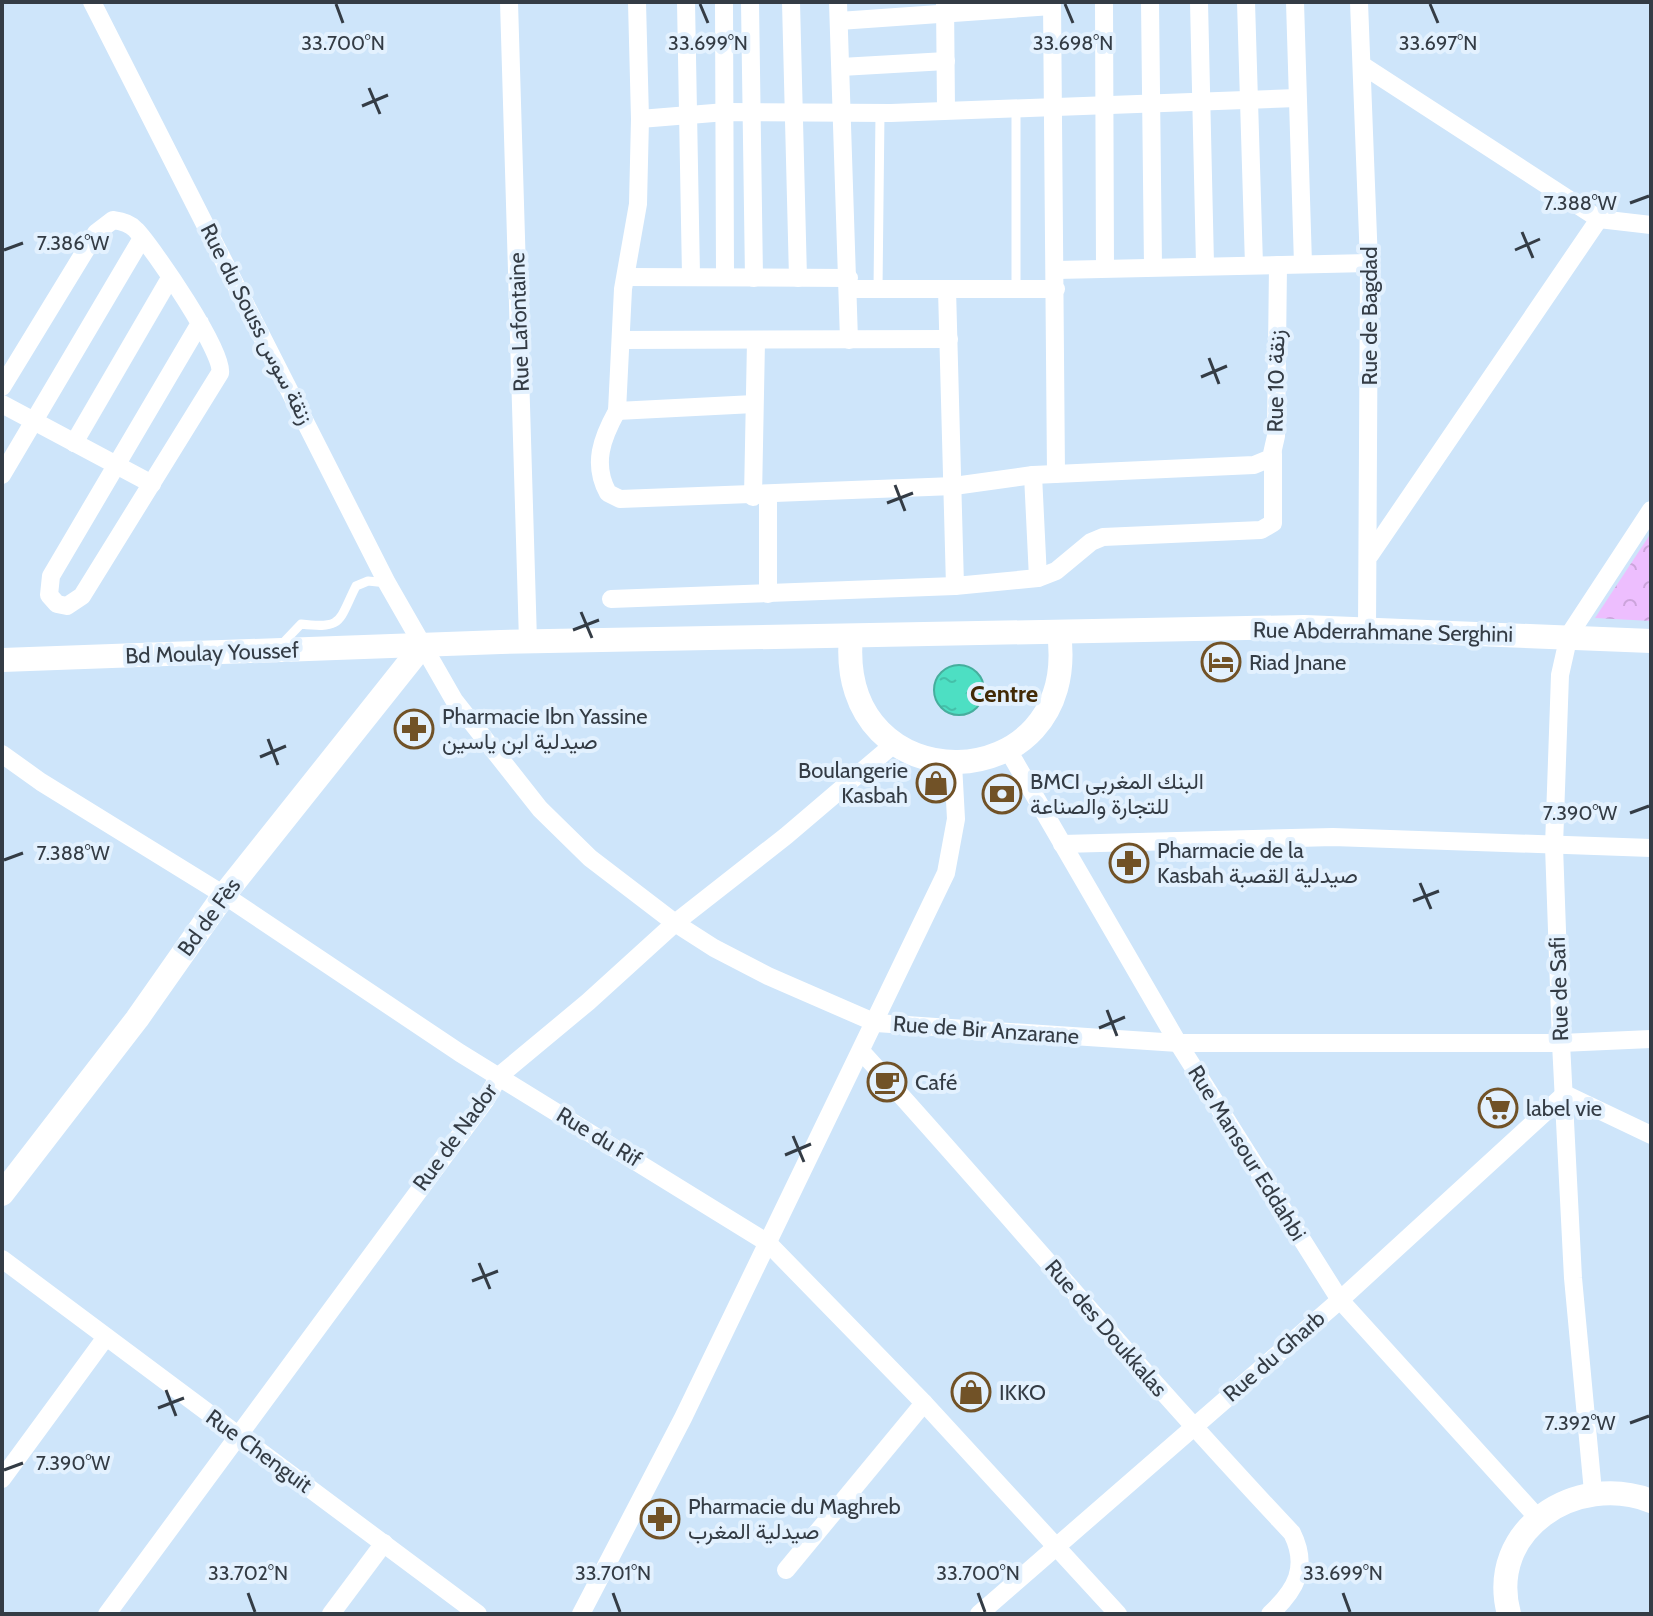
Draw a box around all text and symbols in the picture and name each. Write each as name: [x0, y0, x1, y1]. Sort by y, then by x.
text: 33.700°N: [301, 31, 385, 55]
text: 33.699°N: [668, 31, 748, 55]
text: 33.698°N: [1033, 31, 1113, 55]
text: 33.697°N: [1399, 31, 1477, 55]
text: 7.388°W: [1543, 191, 1617, 215]
street label: Rue du Souss زنقة سوس: [195, 219, 319, 429]
text: 7.386°W: [37, 231, 109, 255]
street label: Rue de Bagdad: [1356, 247, 1383, 385]
street label: Rue Lafontaine: [503, 252, 535, 392]
street label: Rue 10 زنقة: [1262, 329, 1290, 433]
street label: Rue Abderrahmane Serghini: [1253, 616, 1513, 648]
street label: Bd Moulay Youssef: [125, 636, 299, 670]
hotel icon: Riad Jnane: [1200, 641, 1242, 683]
place label: Riad Jnane: [1249, 649, 1346, 676]
district label: Centre: [970, 679, 1038, 708]
place label: Pharmacie Ibn Yassine صيدلية ابن ياسين: [442, 703, 648, 755]
pharmacy icon: Pharmacie Ibn Yassine صيدلية ابن ياسين: [393, 708, 435, 750]
place label: Boulangerie Kasbah: [798, 757, 908, 809]
shop icon: Boulangerie Kasbah: [915, 762, 957, 804]
place label: BMCI البنك المغربي للتجارة والصناعة: [1030, 768, 1204, 820]
bank icon: BMCI البنك المغربي للتجارة والصناعة: [981, 773, 1023, 815]
text: 7.390°W: [1543, 801, 1617, 825]
place label: Pharmacie de la Kasbah صيدلية القصبة: [1157, 837, 1358, 889]
text: 7.388°W: [36, 841, 110, 865]
pharmacy icon: Pharmacie de la Kasbah صيدلية القصبة: [1108, 842, 1150, 884]
street label: Bd de Fès: [172, 873, 246, 961]
street label: Rue de Safi: [1544, 936, 1574, 1042]
street label: Rue de Bir Anzarane: [892, 1010, 1080, 1050]
street label: Rue Mansour Eddahbi: [1182, 1060, 1312, 1246]
cafe icon: Café: [866, 1061, 908, 1103]
place label: Café: [915, 1069, 957, 1096]
street label: Rue de Nador: [407, 1078, 503, 1196]
supermarket icon: label vie: [1477, 1087, 1519, 1129]
place label: label vie: [1526, 1095, 1602, 1122]
street label: Rue du Rif: [552, 1101, 646, 1173]
street label: Rue des Doukkalas: [1039, 1254, 1173, 1402]
street label: Rue du Gharb: [1218, 1305, 1330, 1407]
shop icon: IKKO: [950, 1371, 992, 1413]
place label: IKKO: [999, 1379, 1046, 1406]
street label: Rue Chenguit: [201, 1404, 318, 1499]
text: 7.392°W: [1545, 1411, 1615, 1435]
text: 7.390°W: [36, 1451, 110, 1475]
place label: Pharmacie du Maghreb صيدلية المغرب: [688, 1493, 901, 1545]
pharmacy icon: Pharmacie du Maghreb صيدلية المغرب: [639, 1498, 681, 1540]
text: 33.702°N: [208, 1561, 288, 1585]
text: 33.701°N: [575, 1561, 651, 1585]
text: 33.700°N: [936, 1561, 1020, 1585]
text: 33.699°N: [1303, 1561, 1383, 1585]

